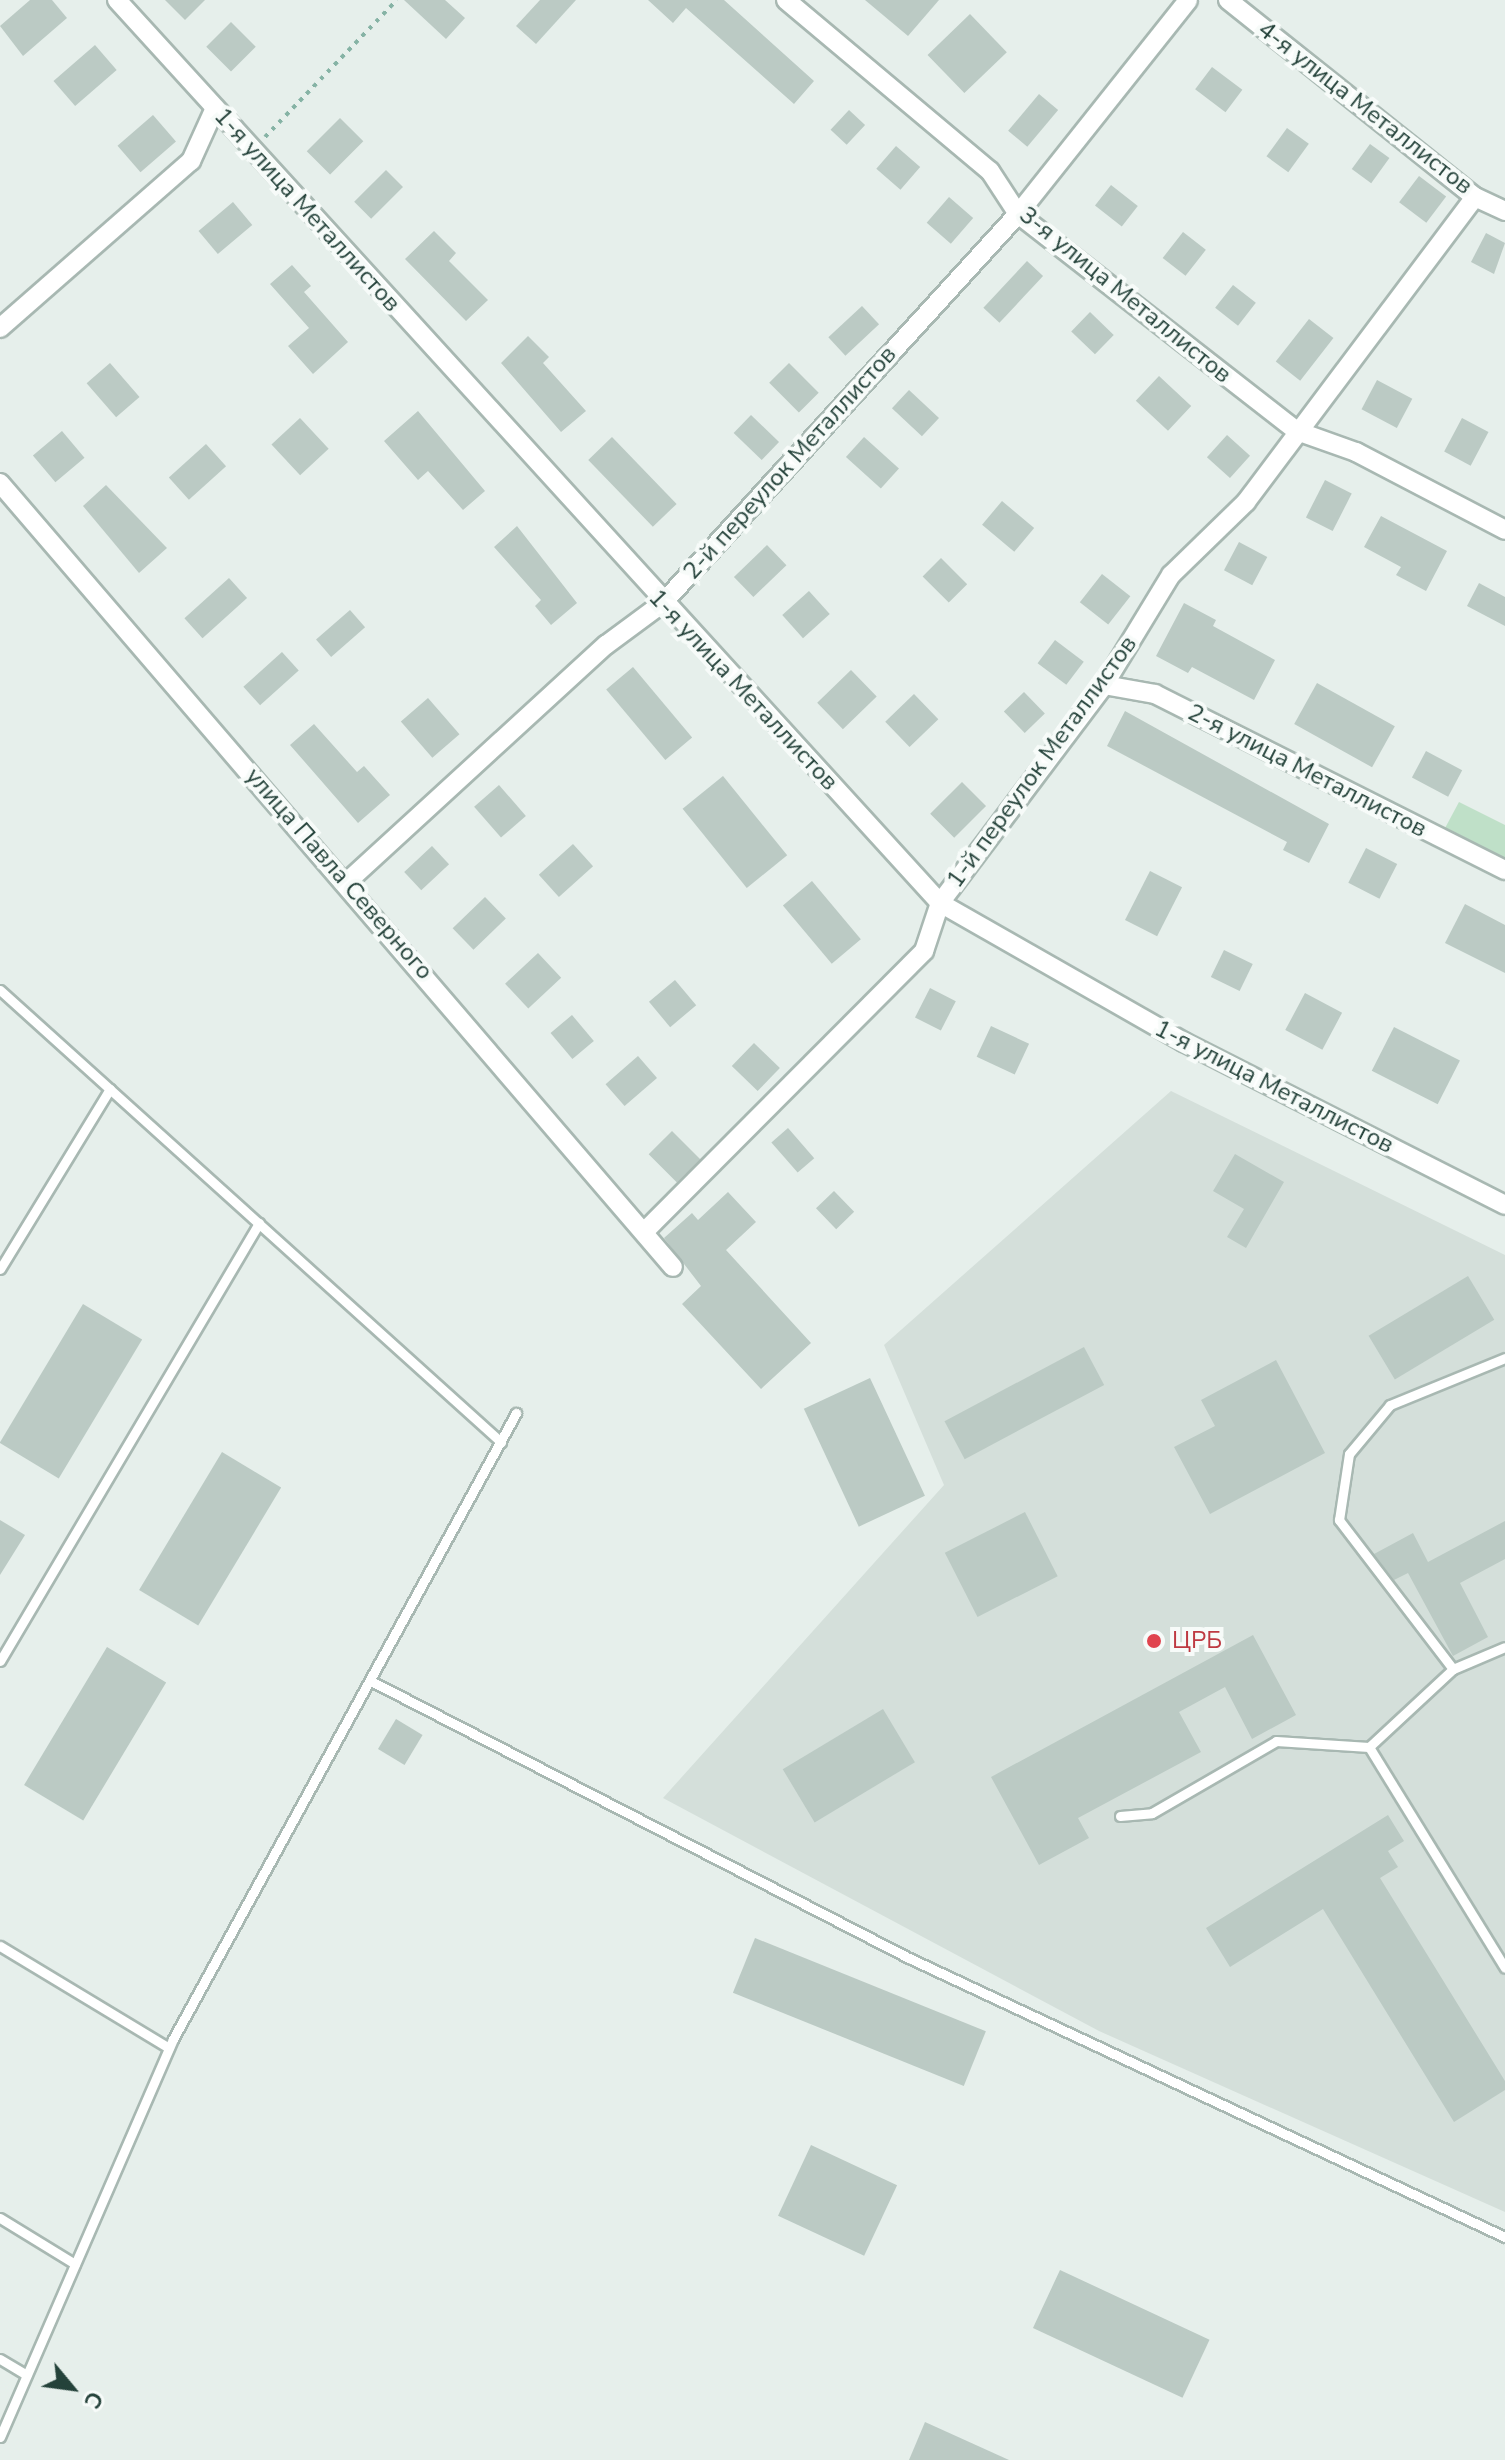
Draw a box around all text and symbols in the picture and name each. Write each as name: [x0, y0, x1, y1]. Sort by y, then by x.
street label: 4-я улица Металлистов: [1252, 15, 1478, 201]
street label: 1-я улица Металлистов: [208, 102, 406, 318]
street label: 3-я улица Металлистов: [1013, 201, 1237, 389]
street label: 2-й переулок Металлистов: [678, 340, 902, 586]
street label: 1-я улица Металлистов: [642, 584, 844, 796]
street label: 1-й переулок Металлистов: [941, 630, 1143, 894]
street label: 2-я улица Металлистов: [1183, 698, 1431, 844]
street label: улица Павла Северного: [239, 762, 439, 986]
street label: 1-я улица Металлистов: [1150, 1014, 1398, 1160]
place label: ЦРБ: [1172, 1627, 1222, 1655]
marker: ЦРБ: [1143, 1630, 1165, 1652]
north arrow: [32, 2348, 112, 2428]
text: С: [76, 2386, 110, 2413]

